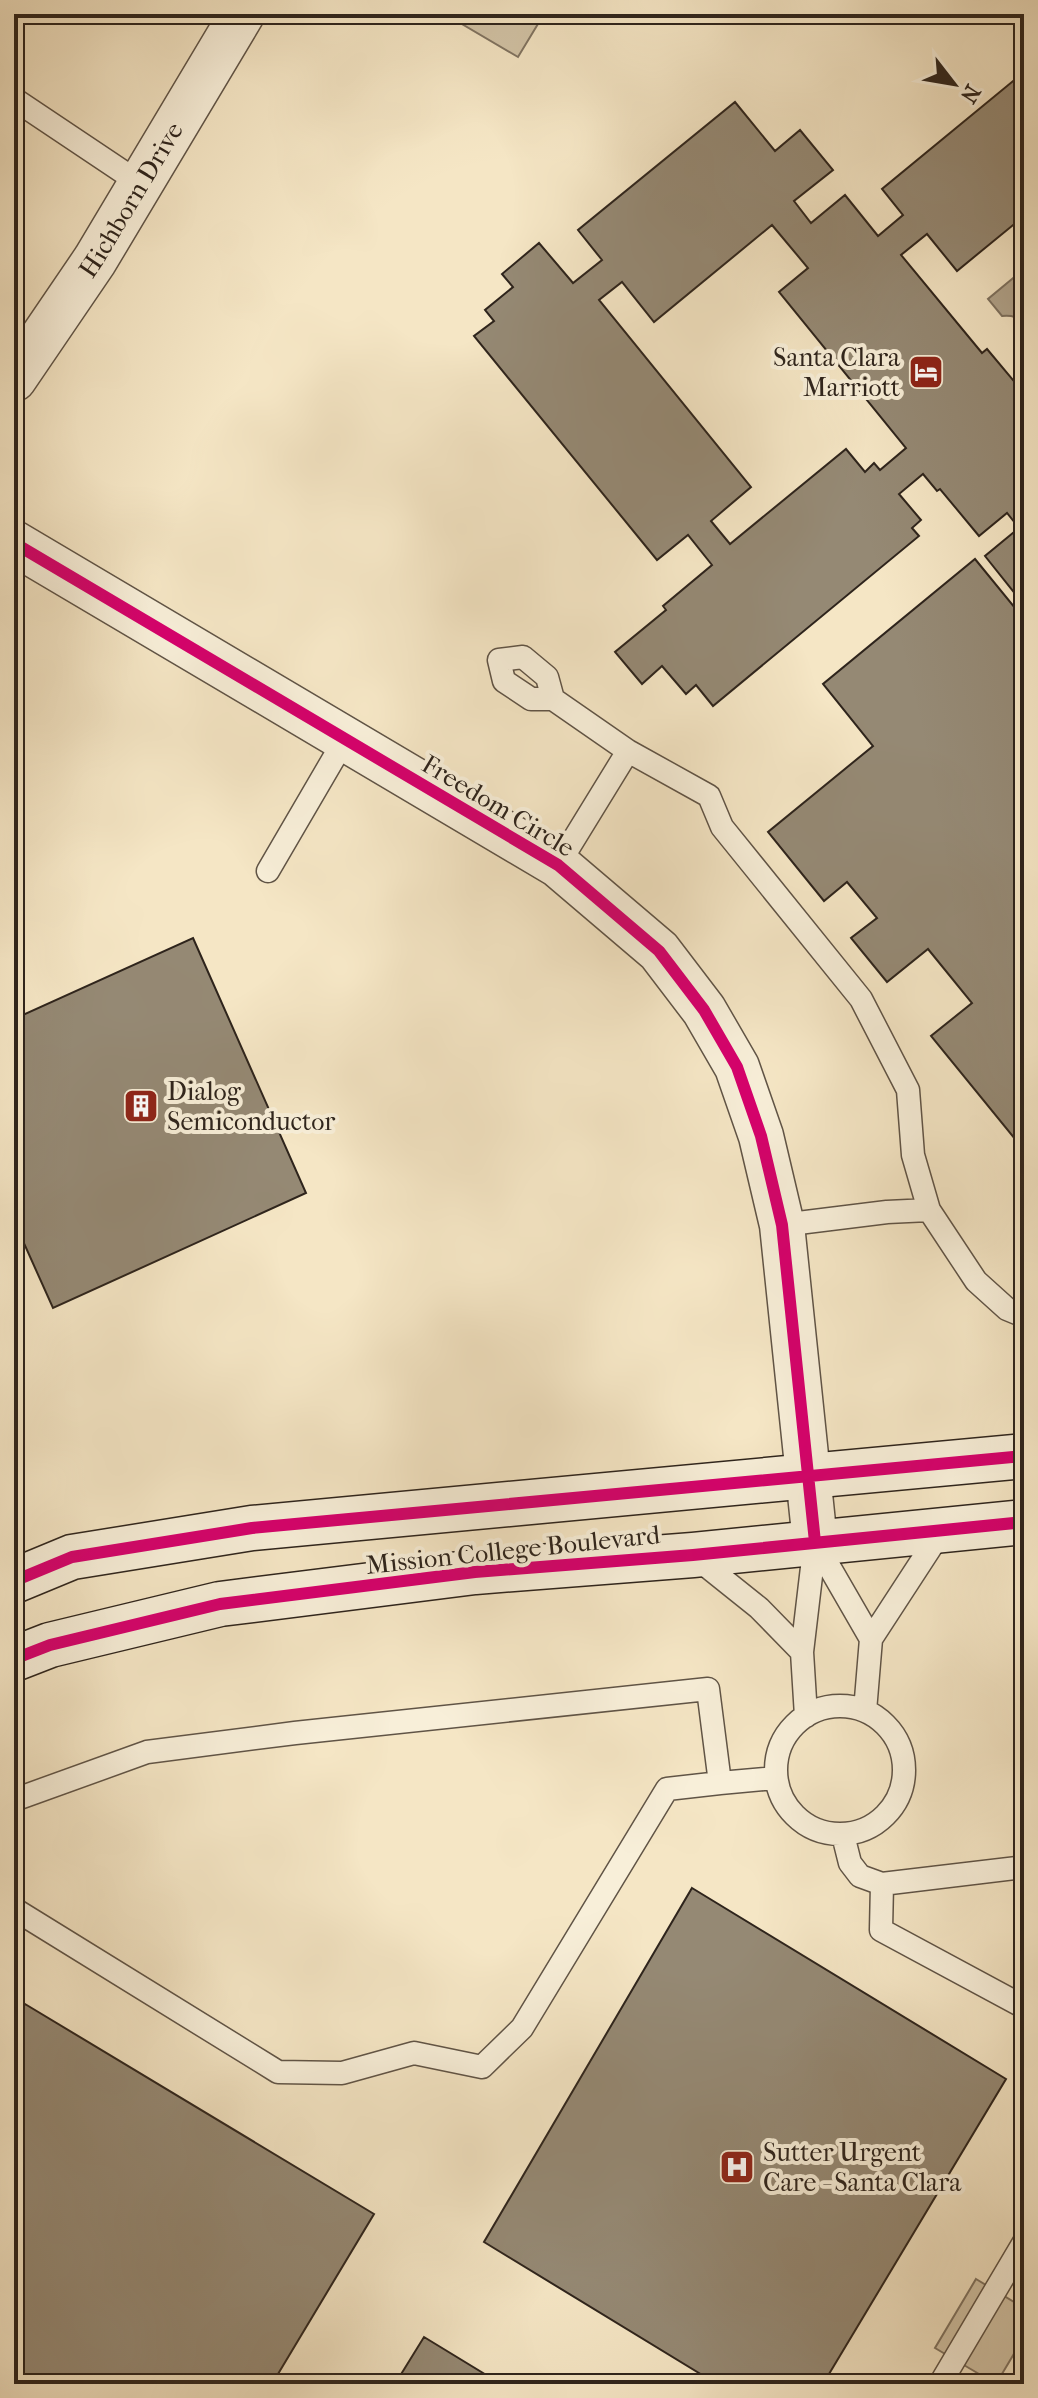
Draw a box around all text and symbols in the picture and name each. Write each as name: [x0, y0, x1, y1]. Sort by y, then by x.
north arrow: [914, 44, 994, 124]
text: N: [955, 80, 986, 108]
street label: Hichborn Drive: [72, 116, 189, 283]
place label: Santa Clara Marriott: [773, 342, 901, 403]
hotel icon: Santa Clara Marriott: [907, 353, 945, 391]
street label: Freedom Circle: [416, 748, 580, 864]
place label: Dialog Semiconductor: [167, 1076, 335, 1137]
building icon: Dialog Semiconductor: [122, 1087, 160, 1125]
street label: Mission College Boulevard: [364, 1519, 662, 1581]
place label: Sutter Urgent Care - Santa Clara: [763, 2137, 962, 2198]
hospital icon: Sutter Urgent Care - Santa Clara: [718, 2148, 756, 2186]

